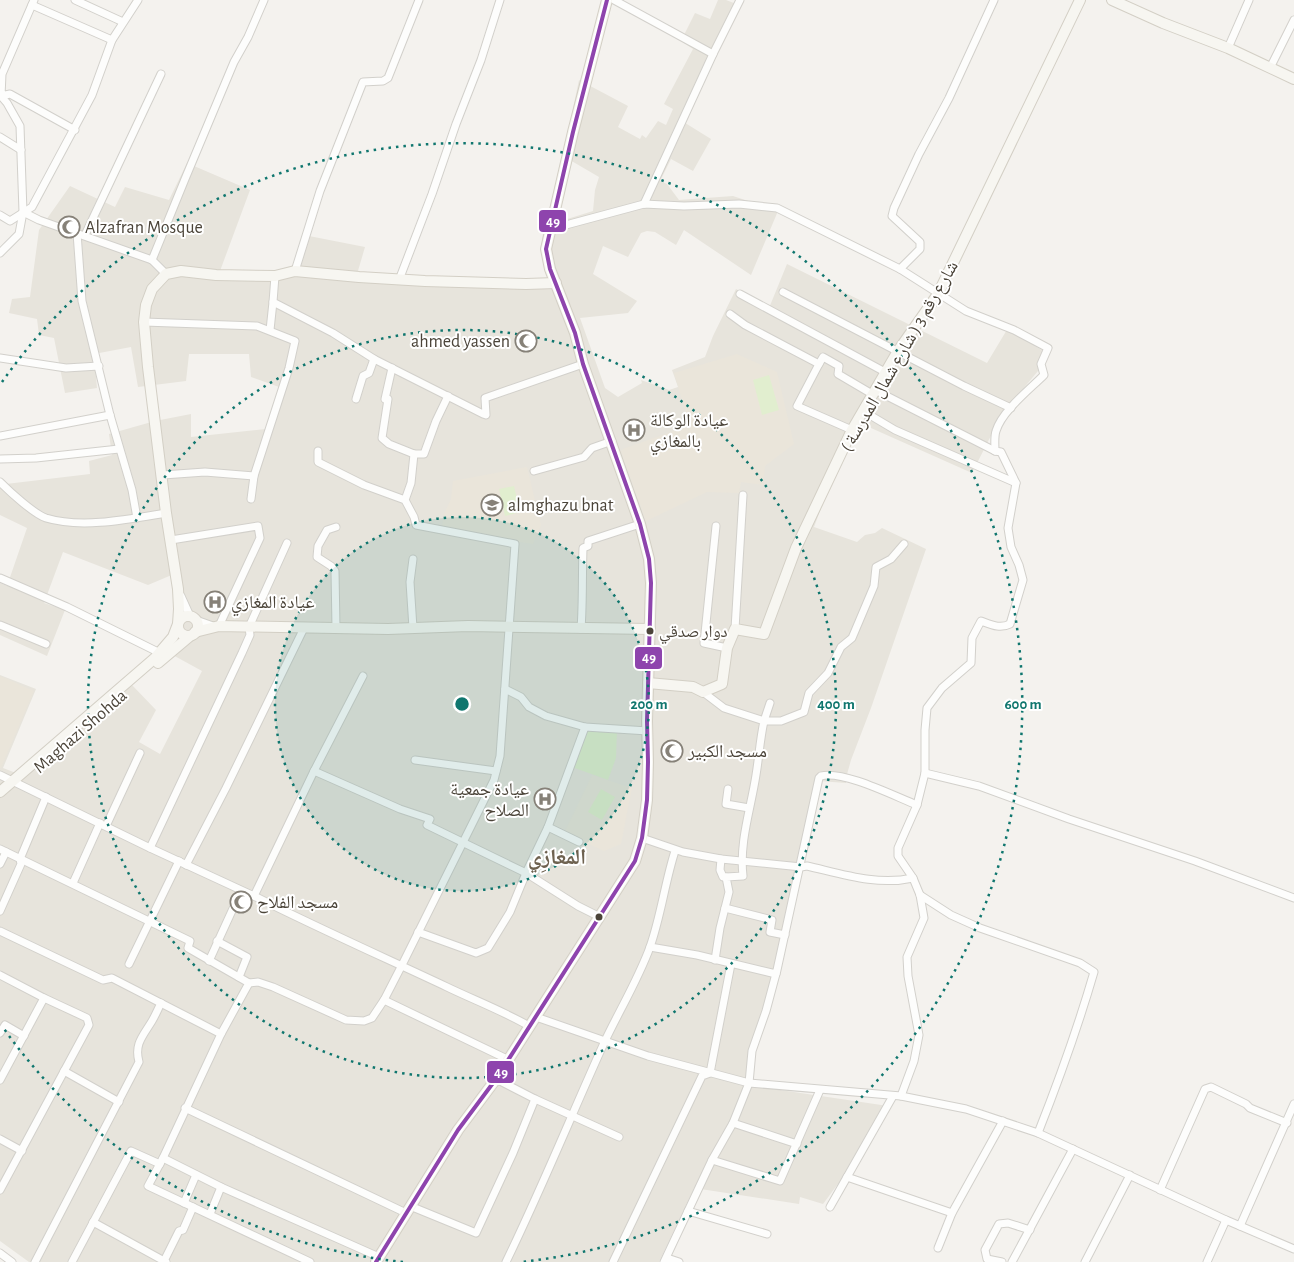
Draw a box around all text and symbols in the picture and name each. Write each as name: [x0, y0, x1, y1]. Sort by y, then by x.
line badge: 49: [538, 209, 567, 233]
mosque icon: Alzafran Mosque: [57, 215, 81, 239]
text: 49: [546, 215, 560, 229]
place label: Alzafran Mosque: [85, 219, 203, 237]
street label: شارع رقم 3 ( شارع شمال المدرسة ): [838, 258, 964, 456]
mosque icon: ahmed yassen: [514, 329, 538, 353]
place label: ahmed yassen: [411, 333, 510, 351]
place label: عيادة الوكالة بالمغازي: [650, 412, 728, 456]
hospital icon: عيادة الوكالة بالمغازي: [622, 418, 646, 442]
school or university icon: almghazu bnat: [480, 493, 504, 517]
place label: almghazu bnat: [508, 497, 614, 515]
hospital icon: عيادة المغازي: [203, 590, 227, 614]
place label: عيادة المغازي: [231, 594, 315, 617]
place label: دوار صدقي: [659, 623, 728, 645]
marker: دوار صدقي: [645, 626, 655, 636]
line badge: 49: [634, 646, 663, 670]
text: 49: [642, 651, 656, 665]
street label: Maghazi Shohda: [31, 687, 131, 777]
centre of rings: [453, 695, 471, 713]
text: 200 m: [630, 697, 668, 712]
text: 400 m: [817, 697, 855, 712]
text: 600 m: [1004, 697, 1042, 712]
mosque icon: مسجد الكبير: [660, 739, 684, 763]
place label: مسجد الكبير: [687, 743, 767, 762]
place label: عيادة جمعية الصلاح: [450, 781, 529, 822]
hospital icon: عيادة جمعية الصلاح: [533, 787, 557, 811]
district label: المغازِي: [528, 846, 586, 873]
mosque icon: مسجد الفلاح: [229, 890, 253, 914]
place label: مسجد الفلاح: [257, 894, 338, 914]
unlabelled marker: [594, 912, 604, 922]
line badge: 49: [486, 1060, 515, 1084]
text: 49: [494, 1066, 508, 1080]

